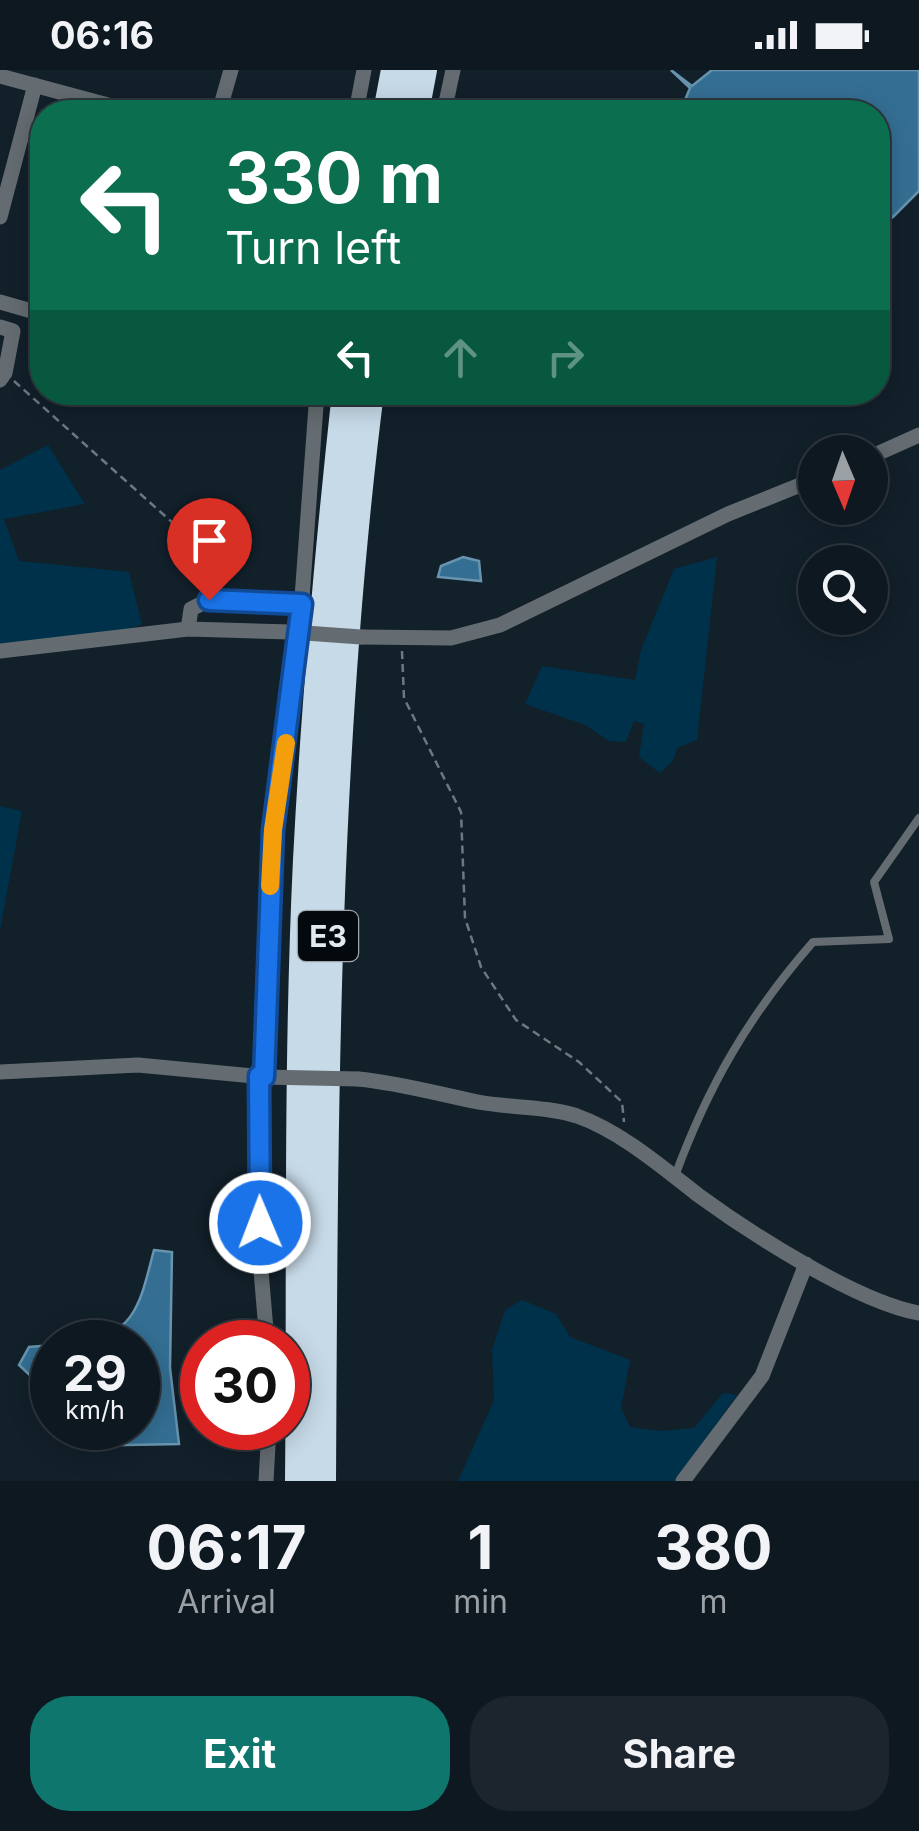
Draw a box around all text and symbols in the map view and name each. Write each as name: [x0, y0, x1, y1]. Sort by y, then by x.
text: 06:16: [50, 12, 154, 58]
text: 330 m: [225, 135, 443, 220]
icon: left: [60, 140, 190, 270]
text: Turn left: [225, 220, 401, 275]
icon: left: [328, 330, 383, 385]
icon: ahead: [433, 330, 488, 385]
icon: right: [538, 330, 593, 385]
north arrow: [798, 435, 888, 525]
map controls: [798, 435, 888, 635]
pin: [167, 498, 252, 601]
icon: arrive: [182, 513, 237, 568]
button: search: [798, 545, 888, 635]
road number: E3: [298, 911, 358, 961]
position arrow: [208, 1171, 312, 1275]
speed limit sign: 30: [180, 1320, 310, 1450]
text: 29: [63, 1343, 127, 1403]
text: km/h: [65, 1395, 125, 1425]
text: 06:17: [146, 1511, 307, 1583]
text: 1: [468, 1511, 493, 1583]
text: 380: [654, 1511, 773, 1583]
text: Arrival: [177, 1582, 276, 1621]
text: min: [453, 1582, 508, 1621]
text: m: [699, 1582, 727, 1621]
button: Exit: [30, 1696, 450, 1811]
button: Share: [470, 1696, 889, 1811]

